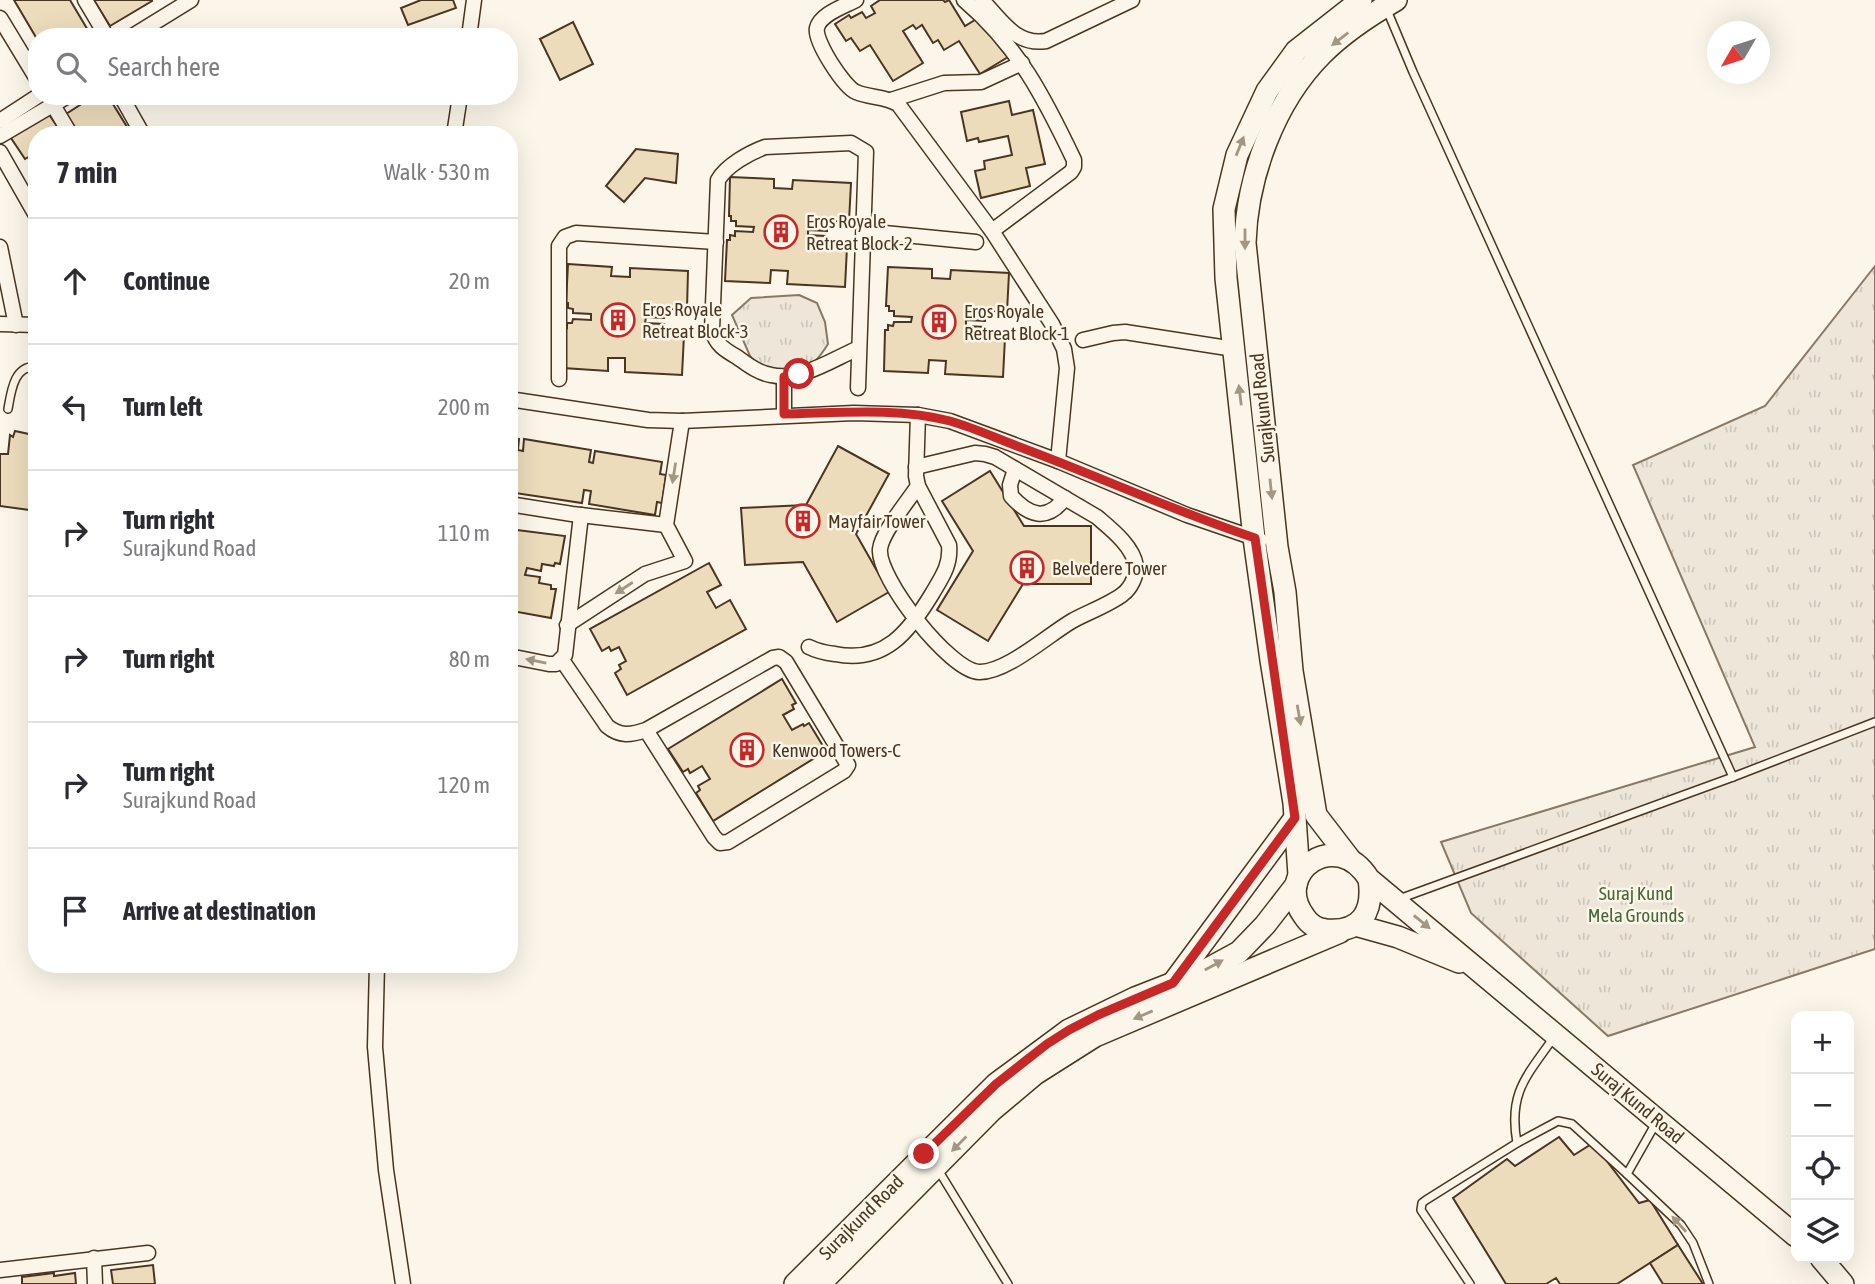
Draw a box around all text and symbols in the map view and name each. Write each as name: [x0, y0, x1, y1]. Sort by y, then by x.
north arrow: [1707, 21, 1770, 84]
search box: [28, 28, 518, 105]
one-way arrow: [1331, 32, 1349, 47]
icon: search: [52, 48, 90, 86]
text: Search here: [108, 52, 220, 82]
one-way arrow: [1235, 135, 1246, 156]
text: 7 min: [56, 155, 117, 189]
text: Walk · 530 m: [384, 159, 490, 185]
place label: Eros Royale Retreat Block-2: [806, 210, 913, 254]
building icon: Eros Royale Retreat Block-2: [762, 213, 800, 251]
one-way arrow: [1239, 228, 1251, 250]
icon: ahead: [56, 262, 94, 300]
text: Continue: [123, 266, 210, 296]
text: 20 m: [449, 268, 490, 294]
place label: Eros Royale Retreat Block-3: [642, 298, 749, 342]
place label: Eros Royale Retreat Block-1: [964, 300, 1070, 344]
building icon: Eros Royale Retreat Block-3: [599, 301, 637, 339]
building icon: Eros Royale Retreat Block-1: [920, 303, 958, 341]
street label: Surajkund Road: [1245, 352, 1279, 464]
route start: [783, 358, 814, 389]
one-way arrow: [1234, 383, 1245, 405]
icon: left: [56, 388, 94, 426]
text: Turn left: [123, 392, 203, 422]
text: 200 m: [438, 394, 490, 420]
one-way arrow: [668, 462, 679, 484]
one-way arrow: [1265, 478, 1276, 500]
building icon: Mayfair Tower: [784, 502, 822, 540]
text: Turn right: [123, 505, 214, 535]
place label: Mayfair Tower: [828, 510, 926, 532]
icon: right: [56, 514, 94, 552]
text: 110 m: [438, 520, 490, 546]
text: Surajkund Road: [123, 535, 256, 561]
building icon: Belvedere Tower: [1008, 549, 1046, 587]
place label: Belvedere Tower: [1052, 557, 1167, 579]
one-way arrow: [614, 581, 633, 594]
icon: right: [56, 640, 94, 678]
text: Turn right: [123, 644, 214, 674]
text: 80 m: [449, 646, 490, 672]
one-way arrow: [525, 656, 547, 667]
one-way arrow: [1294, 704, 1305, 726]
building icon: Kenwood Towers-C: [728, 731, 766, 769]
place label: Kenwood Towers-C: [772, 739, 901, 761]
text: Turn right: [123, 757, 214, 787]
icon: right: [56, 766, 94, 804]
text: 120 m: [438, 772, 490, 798]
text: Surajkund Road: [123, 787, 256, 813]
park label: Suraj Kund Mela Grounds: [1588, 882, 1685, 926]
icon: arrive: [56, 892, 94, 930]
text: Arrive at destination: [123, 896, 316, 926]
one-way arrow: [1412, 915, 1430, 930]
one-way arrow: [1204, 960, 1224, 971]
one-way arrow: [1133, 1010, 1154, 1021]
map controls: [1791, 1011, 1854, 1263]
button: +: [1791, 1011, 1854, 1074]
street label: Suraj Kund Road: [1587, 1058, 1689, 1148]
button: −: [1791, 1074, 1854, 1137]
one-way arrow: [951, 1135, 967, 1152]
button: locate: [1791, 1137, 1854, 1200]
route end: [908, 1138, 939, 1169]
street label: Surajkund Road: [814, 1170, 908, 1264]
button: layers: [1791, 1200, 1854, 1263]
one-way arrow: [1671, 1216, 1687, 1233]

